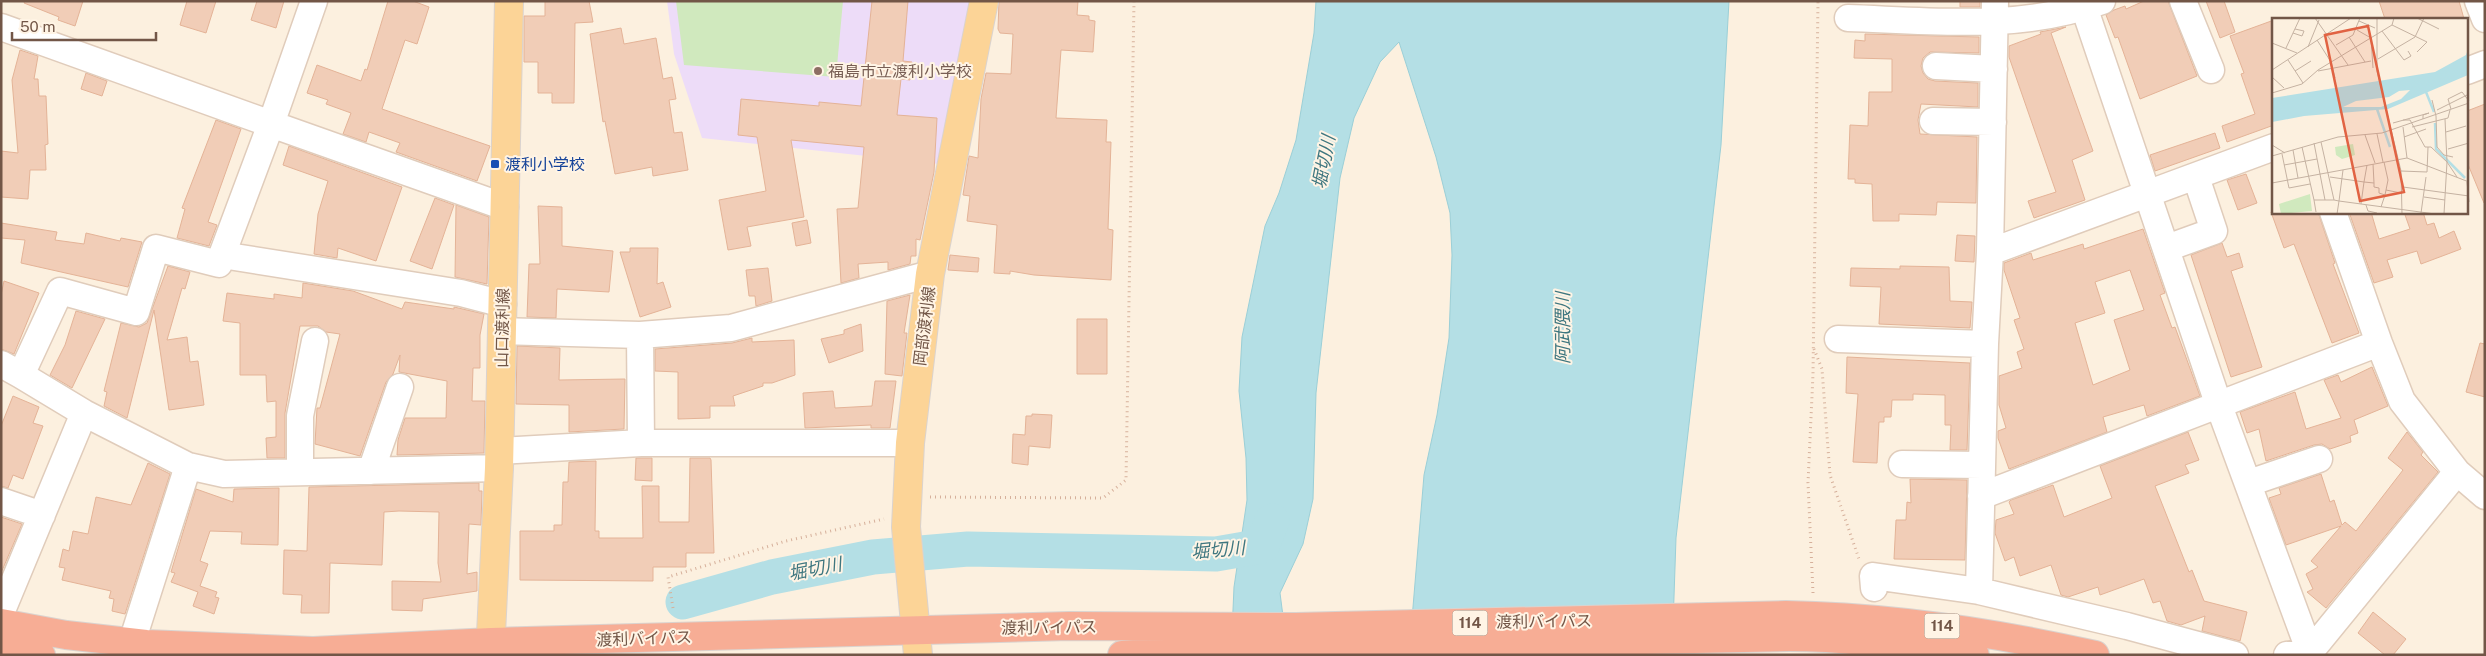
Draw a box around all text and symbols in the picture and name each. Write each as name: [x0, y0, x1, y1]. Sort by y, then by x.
scale bar: [12, 10, 156, 42]
text: 50 m: [20, 18, 55, 35]
inset map: [2272, 18, 2468, 214]
place label: 福島市立渡利小学校: [828, 62, 972, 81]
marker: 福島市立渡利小学校: [812, 65, 824, 77]
water label: 堀切川: [1308, 131, 1339, 190]
place label: 渡利小学校: [505, 155, 585, 174]
marker: 渡利小学校: [489, 158, 501, 170]
street label: 岡部渡利線: [910, 285, 939, 367]
street label: 山口渡利線: [492, 288, 513, 368]
water label: 阿武隈川: [1552, 290, 1573, 364]
water label: 堀切川: [1190, 537, 1248, 562]
water label: 堀切川: [786, 553, 845, 584]
road number: 114: [1452, 610, 1488, 636]
street label: 渡利バイパス: [1496, 611, 1592, 632]
road number: 114: [1924, 614, 1960, 638]
street label: 渡利バイパス: [1001, 617, 1097, 638]
street label: 渡利バイパス: [596, 627, 692, 650]

